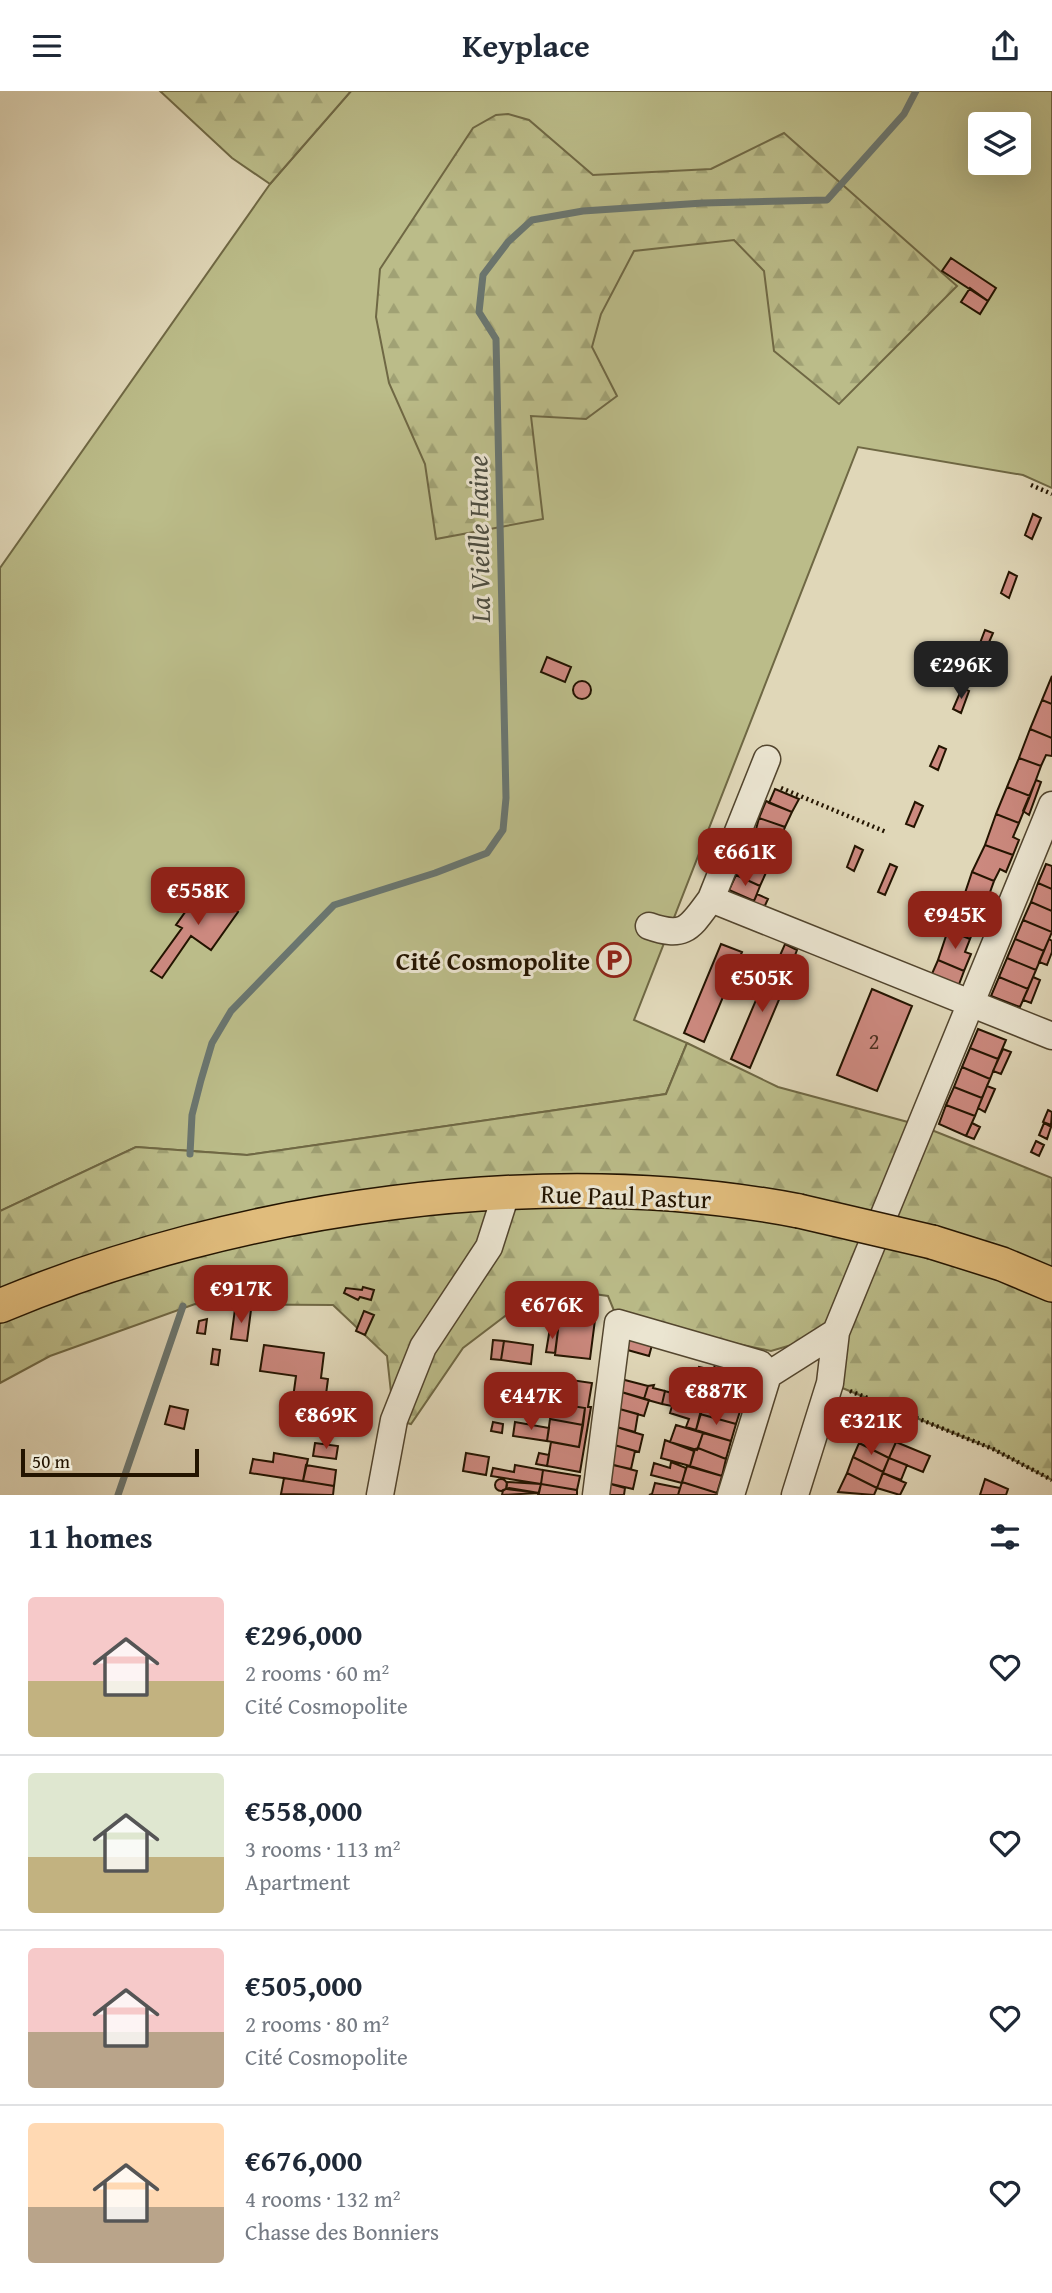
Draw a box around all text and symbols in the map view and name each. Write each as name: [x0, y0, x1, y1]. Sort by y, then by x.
text: Keyplace: [462, 22, 590, 69]
icon: menu: [28, 27, 66, 65]
icon: share: [986, 27, 1024, 65]
map controls: [968, 112, 1031, 175]
button: layers: [968, 112, 1031, 175]
water label: La Vieille Haine: [456, 455, 500, 624]
pin: €296K: [912, 641, 1010, 701]
text: €296K: [930, 647, 992, 680]
pin: €661K: [696, 829, 794, 888]
text: €661K: [714, 834, 776, 867]
pin: €558K: [149, 867, 247, 927]
text: €558K: [167, 873, 229, 906]
pin: €945K: [906, 891, 1004, 951]
text: €945K: [924, 897, 986, 930]
place label: Cité Cosmopolite: [396, 941, 590, 980]
parking icon: Cité Cosmopolite: [595, 941, 633, 979]
pin: €505K: [713, 955, 811, 1014]
text: €505K: [731, 960, 793, 993]
house number: 2: [868, 1024, 880, 1057]
street label: Rue Paul Pastur: [540, 1174, 712, 1218]
pin: €917K: [192, 1265, 290, 1325]
text: €917K: [210, 1271, 272, 1304]
pin: €676K: [503, 1281, 601, 1341]
text: €676K: [521, 1287, 583, 1320]
pin: €887K: [667, 1367, 765, 1427]
pin: €447K: [482, 1373, 580, 1432]
text: €887K: [685, 1373, 747, 1406]
text: €447K: [500, 1378, 562, 1411]
pin: €869K: [277, 1391, 375, 1451]
text: €869K: [295, 1397, 357, 1430]
pin: €321K: [822, 1397, 920, 1457]
text: €321K: [840, 1403, 902, 1436]
scale bar: [21, 1446, 200, 1478]
text: 50 m: [32, 1447, 70, 1475]
text: 11 homes: [28, 1515, 153, 1559]
icon: filters: [986, 1518, 1024, 1556]
text: €296,000: [245, 1612, 362, 1656]
icon: home: [84, 1625, 168, 1709]
icon: heart: [986, 1648, 1024, 1686]
text: 2 rooms · 60 m²: [245, 1656, 389, 1689]
text: Cité Cosmopolite: [245, 1689, 408, 1722]
text: €558,000: [245, 1788, 362, 1832]
icon: home: [84, 1801, 168, 1885]
icon: heart: [986, 1824, 1024, 1862]
text: 3 rooms · 113 m²: [245, 1832, 400, 1865]
text: Apartment: [245, 1865, 350, 1898]
text: €505,000: [245, 1963, 362, 2007]
icon: home: [84, 1976, 168, 2060]
icon: heart: [986, 1999, 1024, 2037]
text: 2 rooms · 80 m²: [245, 2007, 389, 2040]
text: Cité Cosmopolite: [245, 2040, 408, 2073]
text: €676,000: [245, 2138, 362, 2182]
icon: home: [84, 2151, 168, 2235]
icon: heart: [986, 2174, 1024, 2212]
text: 4 rooms · 132 m²: [245, 2182, 400, 2215]
text: Chasse des Bonniers: [245, 2215, 439, 2248]

